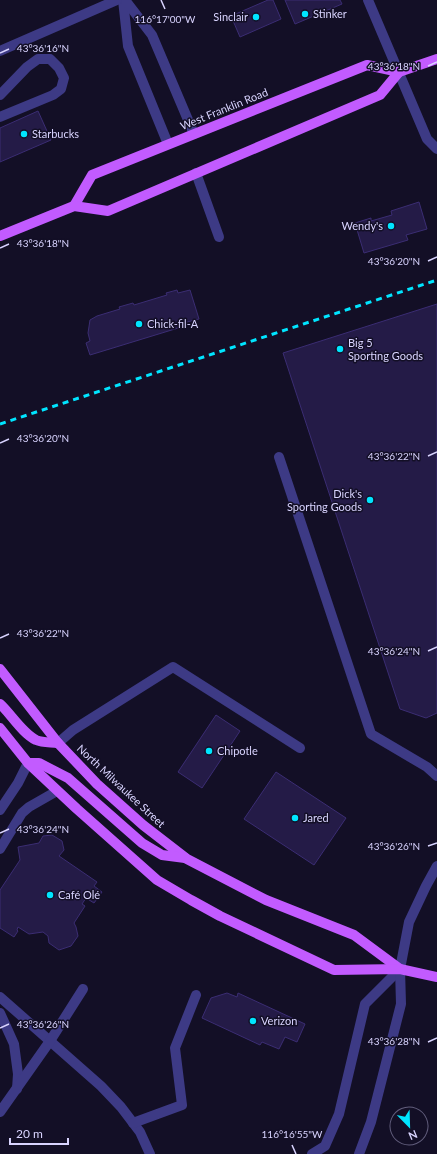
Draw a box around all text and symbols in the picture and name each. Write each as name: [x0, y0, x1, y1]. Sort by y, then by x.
place label: Stinker: [313, 7, 347, 20]
marker: Stinker: [300, 9, 310, 19]
place label: Sinclair: [213, 10, 248, 23]
marker: Sinclair: [251, 12, 261, 22]
text: 116°17'00"W: [135, 13, 196, 25]
text: 43°36'16"N: [17, 42, 69, 54]
text: 43°36'18"N: [368, 60, 420, 72]
street label: West Franklin Road: [178, 85, 270, 132]
place label: Starbucks: [32, 127, 79, 140]
marker: Starbucks: [19, 129, 29, 139]
place label: Wendy's: [342, 219, 383, 232]
marker: Wendy's: [386, 221, 396, 231]
text: 43°36'18"N: [17, 237, 69, 249]
text: 43°36'20"N: [368, 255, 420, 267]
place label: Chick-fil-A: [147, 317, 199, 330]
marker: Chick-fil-A: [134, 319, 144, 329]
place label: Big 5 Sporting Goods: [348, 336, 423, 362]
marker: Big 5 Sporting Goods: [335, 344, 345, 354]
text: 43°36'20"N: [17, 432, 69, 444]
text: 43°36'22"N: [368, 450, 420, 462]
place label: Dick's Sporting Goods: [287, 487, 362, 513]
marker: Dick's Sporting Goods: [365, 495, 375, 505]
text: 43°36'22"N: [17, 627, 69, 639]
text: 43°36'24"N: [368, 645, 420, 657]
street label: North Milwaukee Street: [75, 741, 168, 830]
place label: Chipotle: [217, 744, 258, 757]
marker: Chipotle: [204, 746, 214, 756]
place label: Jared: [303, 811, 329, 824]
marker: Jared: [290, 813, 300, 823]
text: 43°36'24"N: [17, 823, 69, 835]
text: 43°36'26"N: [368, 840, 420, 852]
place label: Café Olé: [58, 888, 100, 901]
marker: Café Olé: [45, 890, 55, 900]
place label: Verizon: [261, 1014, 297, 1027]
marker: Verizon: [248, 1016, 258, 1026]
text: 43°36'26"N: [17, 1018, 69, 1030]
text: 43°36'28"N: [368, 1035, 420, 1047]
north arrow: [389, 1106, 429, 1146]
scale bar: [10, 1120, 68, 1146]
text: 20 m: [16, 1126, 43, 1141]
text: 116°16'55"W: [262, 1128, 323, 1140]
text: N: [407, 1128, 420, 1143]

